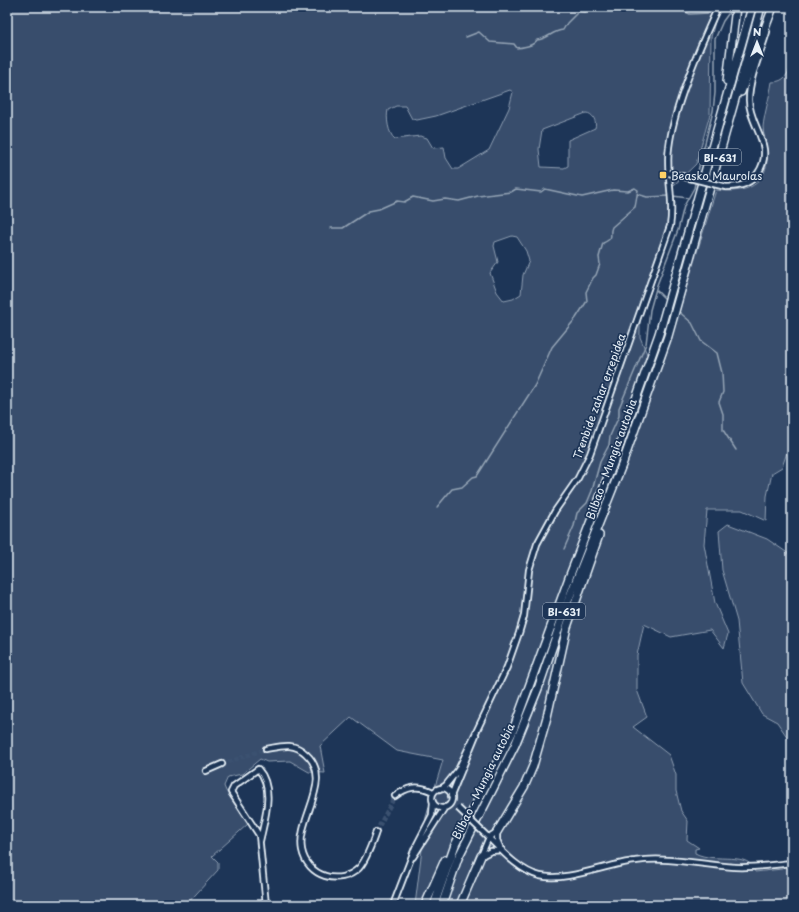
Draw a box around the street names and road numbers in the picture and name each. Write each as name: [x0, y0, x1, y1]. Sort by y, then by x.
road number: BI-631: [699, 149, 741, 165]
street label: Trenbide zahar errepidea: [568, 331, 630, 461]
street label: Bilbao - Mungia autobia: [581, 396, 641, 522]
road number: BI-631: [543, 603, 585, 619]
street label: Bilbao - Mungia autobia: [447, 720, 519, 842]

